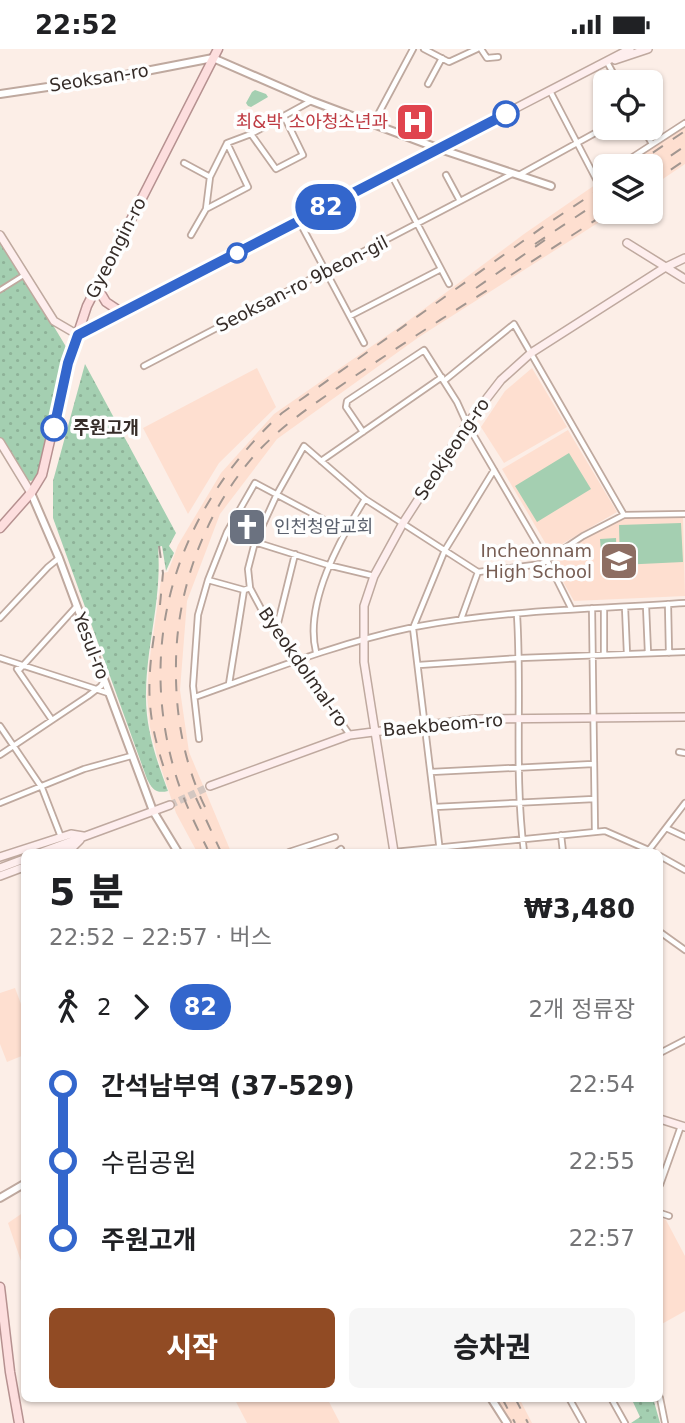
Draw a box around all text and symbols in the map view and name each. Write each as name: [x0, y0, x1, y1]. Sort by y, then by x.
text: 22:52: [35, 10, 118, 40]
street label: Seoksan-ro: [48, 59, 150, 96]
map controls: [593, 70, 663, 224]
button: locate: [593, 70, 663, 140]
hospital icon: 최&박 소아청소년과: [394, 101, 436, 143]
unlabelled marker: [493, 101, 519, 127]
place label: 최&박 소아청소년과: [236, 111, 388, 132]
button: layers: [593, 154, 663, 224]
line badge: 82: [294, 184, 358, 230]
text: 82: [309, 193, 343, 221]
street label: Gyeongin-ro: [81, 194, 150, 302]
street label: Seoksan-ro 9beon-gil: [212, 231, 391, 336]
unlabelled marker: [227, 243, 247, 263]
street label: Seokjeong-ro: [410, 394, 493, 504]
marker: 주원고개: [41, 415, 67, 441]
place label: 주원고개: [73, 417, 139, 438]
church icon: 인천청암교회: [226, 506, 268, 548]
place label: 인천청암교회: [274, 516, 373, 537]
place label: Incheonnam High School: [481, 540, 592, 582]
school or university icon: Incheonnam High School: [598, 540, 640, 582]
street label: Byeokdolmal-ro: [254, 603, 352, 730]
street label: Yesul-ro: [69, 608, 114, 682]
street label: Baekbeom-ro: [382, 709, 504, 740]
text: 5 분: [49, 870, 124, 914]
text: ₩3,480: [524, 894, 635, 924]
text: 22:52 – 22:57 · 버스: [49, 924, 272, 950]
icon: walk: [49, 988, 87, 1026]
icon: forward: [122, 988, 160, 1026]
text: 82: [184, 993, 217, 1021]
text: 2: [97, 994, 112, 1020]
text: 2개 정류장: [528, 996, 635, 1022]
text: 간석남부역 (37-529): [101, 1071, 355, 1101]
text: 22:54: [569, 1071, 635, 1097]
text: 수림공원: [101, 1148, 197, 1178]
text: 22:55: [569, 1148, 635, 1174]
text: 주원고개: [101, 1225, 197, 1255]
text: 22:57: [569, 1225, 635, 1251]
button: 시작: [49, 1308, 335, 1388]
button: 승차권: [349, 1308, 635, 1388]

